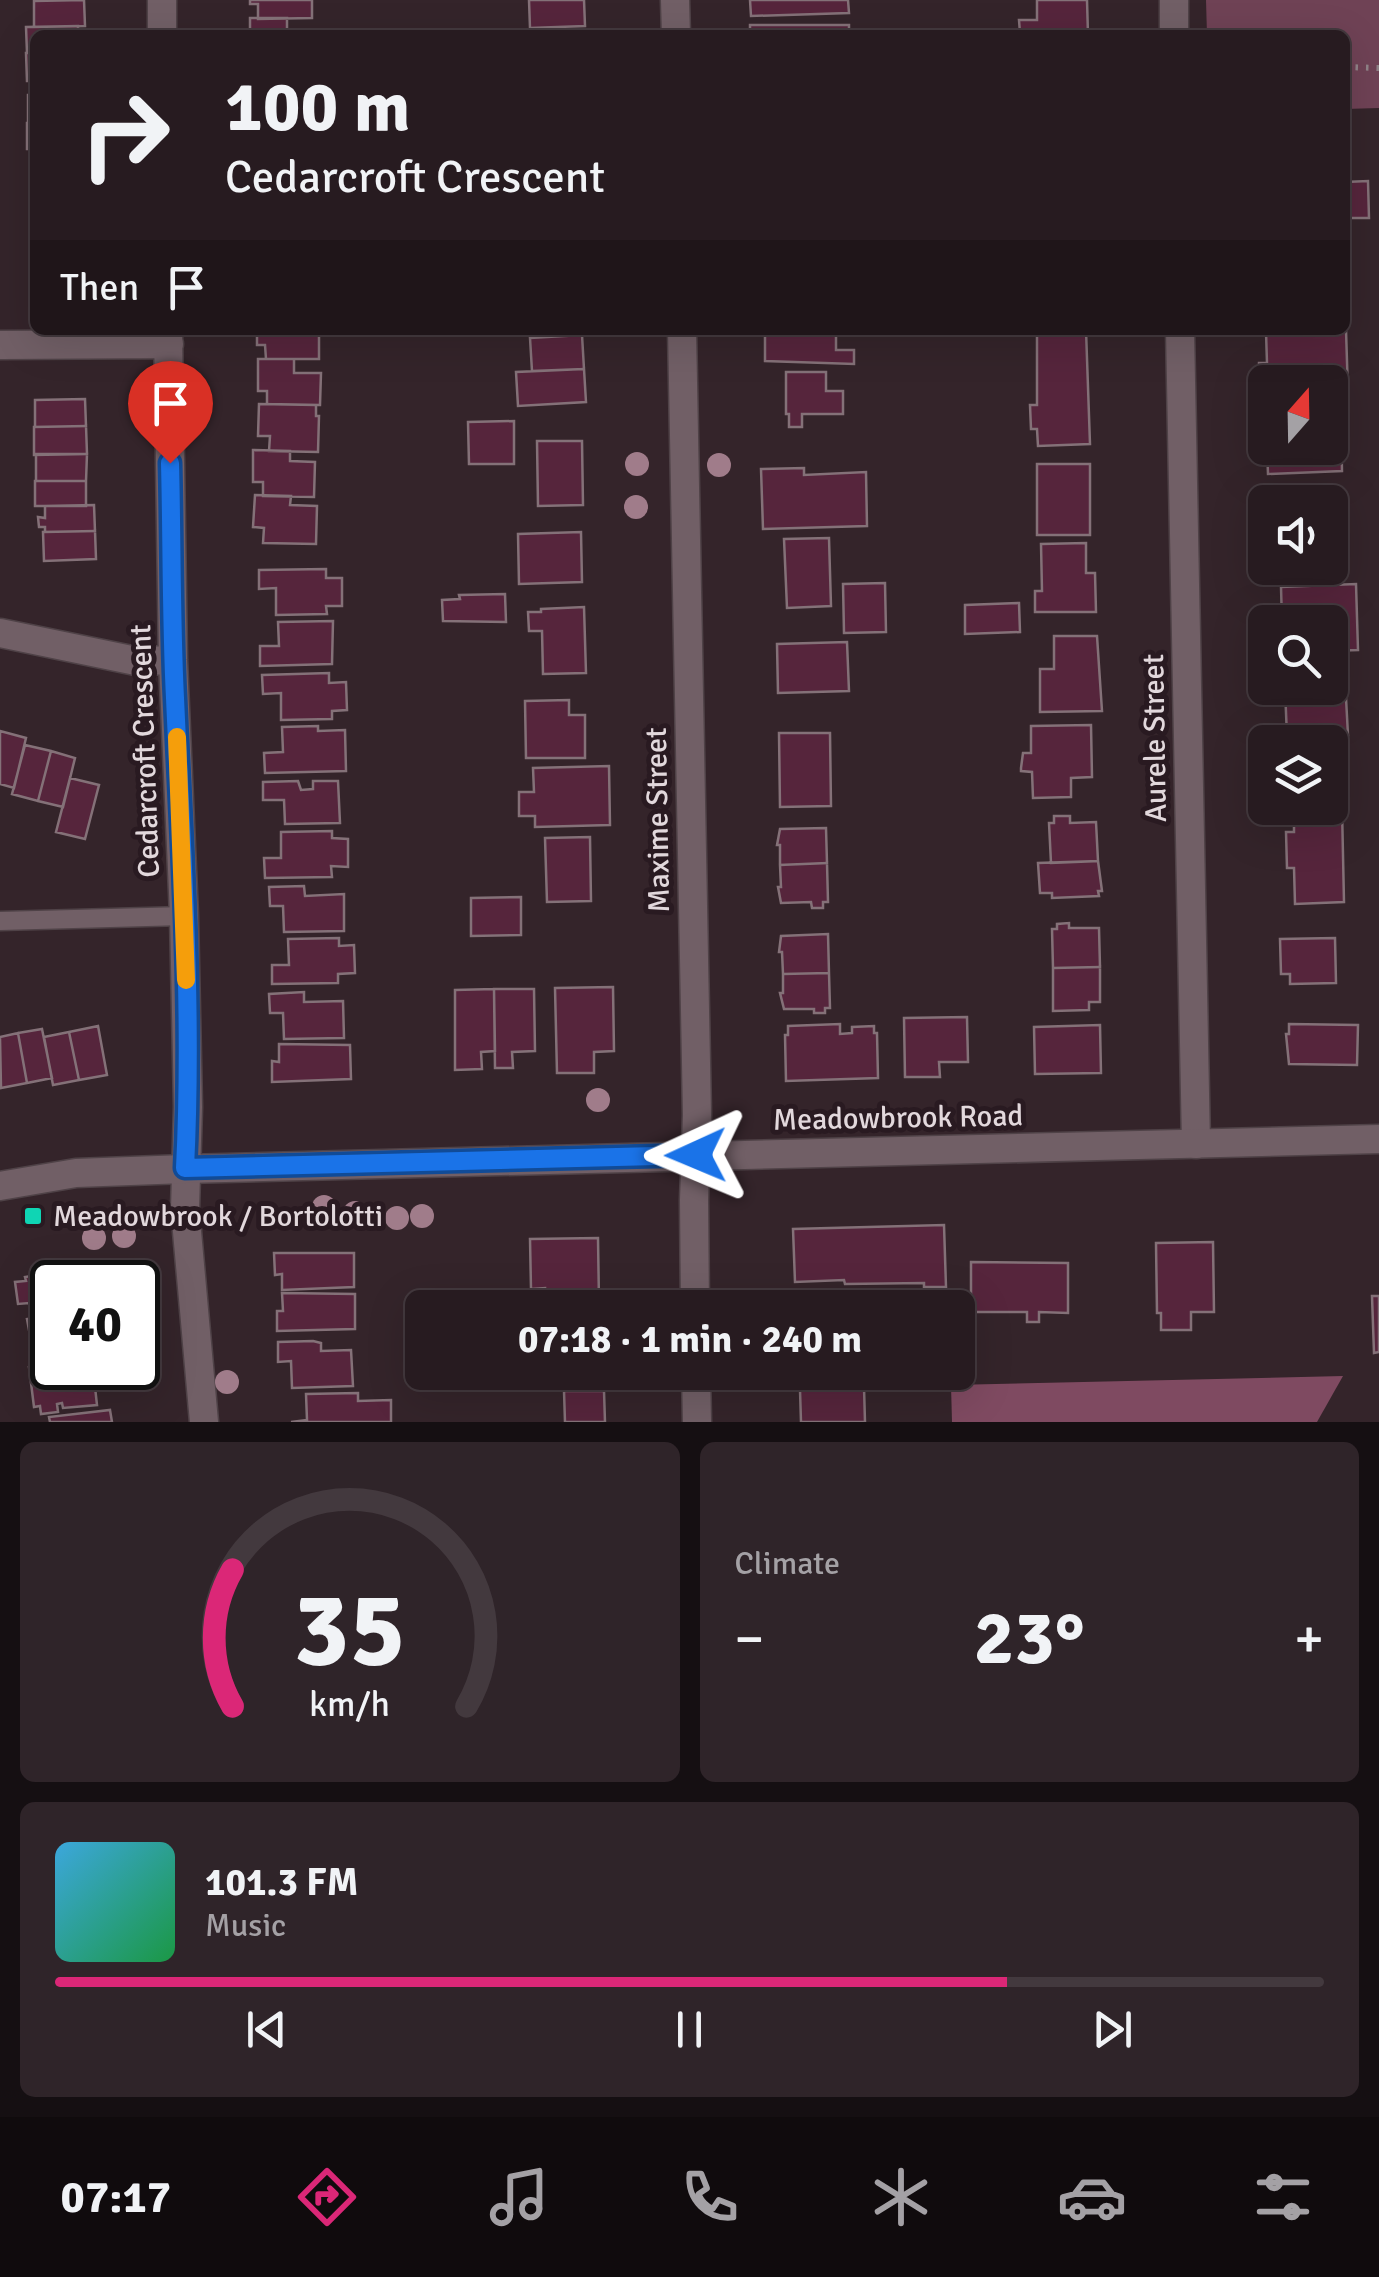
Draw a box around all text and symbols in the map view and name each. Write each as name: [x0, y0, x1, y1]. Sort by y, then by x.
text: 100 m: [225, 64, 410, 150]
icon: right: [60, 70, 190, 200]
text: Cedarcroft Crescent: [225, 150, 605, 205]
icon: arrive: [159, 260, 214, 315]
text: Then: [60, 264, 139, 311]
pin: [128, 361, 213, 464]
north arrow: [1248, 365, 1348, 465]
map controls: [1248, 365, 1348, 825]
icon: arrive: [143, 376, 198, 431]
button: sound: [1248, 485, 1348, 585]
button: search: [1248, 605, 1348, 705]
street label: Cedarcroft Crescent: [122, 624, 168, 878]
street label: Aurele Street: [1135, 654, 1175, 822]
button: layers: [1248, 725, 1348, 825]
street label: Maxime Street: [638, 727, 678, 913]
street label: Meadowbrook Road: [772, 1097, 1024, 1139]
position arrow: [644, 1103, 748, 1207]
place label: Meadowbrook / Bortolotti: [53, 1198, 383, 1235]
marker: Meadowbrook / Bortolotti: [22, 1205, 44, 1227]
speed limit sign: 40: [30, 1260, 160, 1390]
text: 07:18 · 1 min · 240 m: [518, 1316, 862, 1363]
text: Climate: [735, 1544, 840, 1583]
text: 35: [294, 1566, 406, 1694]
text: 23°: [974, 1592, 1085, 1685]
text: −: [735, 1605, 764, 1673]
text: +: [1294, 1605, 1324, 1673]
text: km/h: [309, 1682, 390, 1726]
text: 101.3 FM: [205, 1859, 358, 1906]
text: Music: [205, 1906, 286, 1945]
icon: previous: [239, 2002, 294, 2057]
icon: pause: [662, 2002, 717, 2057]
icon: next: [1085, 2002, 1140, 2057]
icon: directions: [292, 2162, 362, 2232]
icon: music: [484, 2162, 554, 2232]
icon: phone: [675, 2162, 745, 2232]
icon: climate: [866, 2162, 936, 2232]
icon: car: [1057, 2162, 1127, 2232]
icon: filters: [1248, 2162, 1318, 2232]
text: 07:17: [61, 2170, 171, 2225]

